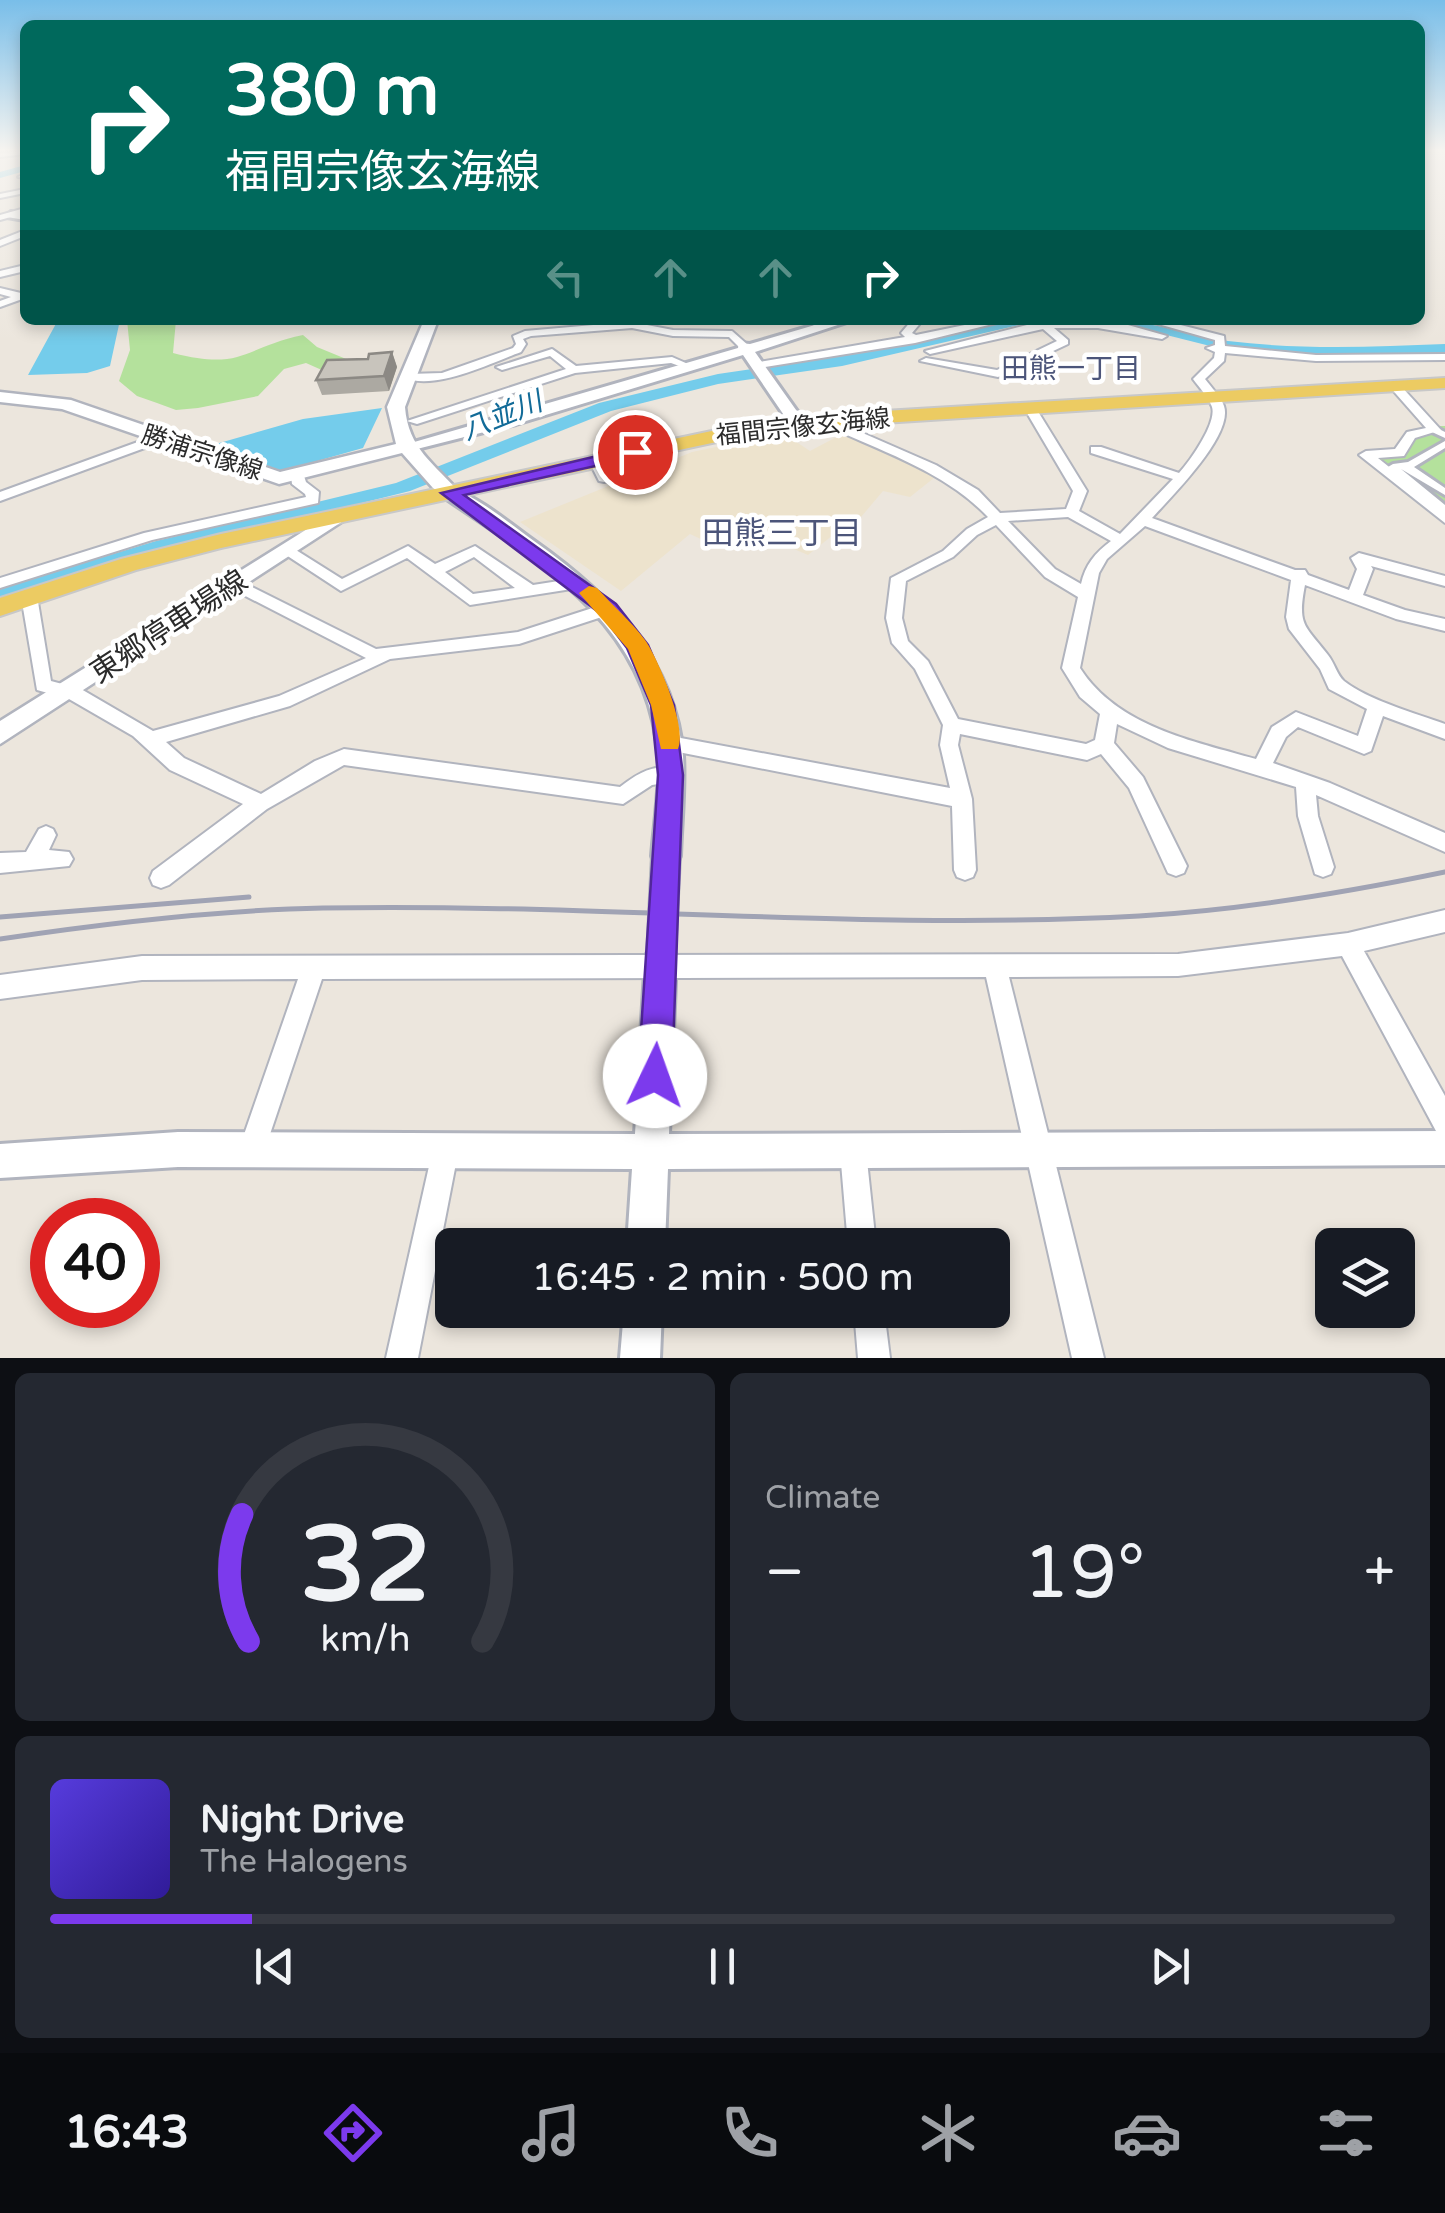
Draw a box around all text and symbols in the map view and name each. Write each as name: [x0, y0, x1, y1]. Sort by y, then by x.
text: 380 m: [225, 50, 439, 134]
icon: right: [60, 60, 190, 190]
text: 福間宗像玄海線: [225, 146, 540, 200]
icon: left: [538, 250, 593, 305]
icon: ahead: [643, 250, 698, 305]
icon: ahead: [748, 250, 803, 305]
icon: right: [853, 250, 908, 305]
district label: 田熊一丁目: [1001, 352, 1141, 386]
water label: 八並川: [457, 383, 550, 447]
street label: 福間宗像玄海線: [714, 403, 892, 451]
pin: [593, 410, 678, 495]
street label: 勝浦宗像線: [138, 419, 266, 487]
icon: arrive: [608, 425, 663, 480]
district label: 田熊三丁目: [702, 515, 862, 553]
street label: 東郷停車場線: [83, 562, 255, 692]
position arrow: [603, 1024, 707, 1128]
speed limit sign: 40: [30, 1198, 160, 1328]
map controls: [1315, 1228, 1415, 1328]
button: layers: [1315, 1228, 1415, 1328]
text: 16:45 · 2 min · 500 m: [531, 1255, 914, 1301]
text: Climate: [765, 1479, 880, 1517]
text: 32: [300, 1504, 430, 1629]
text: 19°: [1023, 1528, 1145, 1618]
text: −: [765, 1540, 804, 1606]
text: +: [1364, 1540, 1395, 1606]
text: km/h: [320, 1618, 410, 1661]
text: Night Drive: [200, 1797, 404, 1843]
text: The Halogens: [200, 1843, 408, 1881]
icon: previous: [247, 1939, 302, 1994]
icon: pause: [695, 1939, 750, 1994]
icon: next: [1143, 1939, 1198, 1994]
icon: directions: [318, 2098, 388, 2168]
icon: music: [516, 2098, 586, 2168]
icon: phone: [715, 2098, 785, 2168]
icon: climate: [913, 2098, 983, 2168]
icon: car: [1112, 2098, 1182, 2168]
icon: filters: [1311, 2098, 1381, 2168]
text: 16:43: [64, 2106, 189, 2160]

